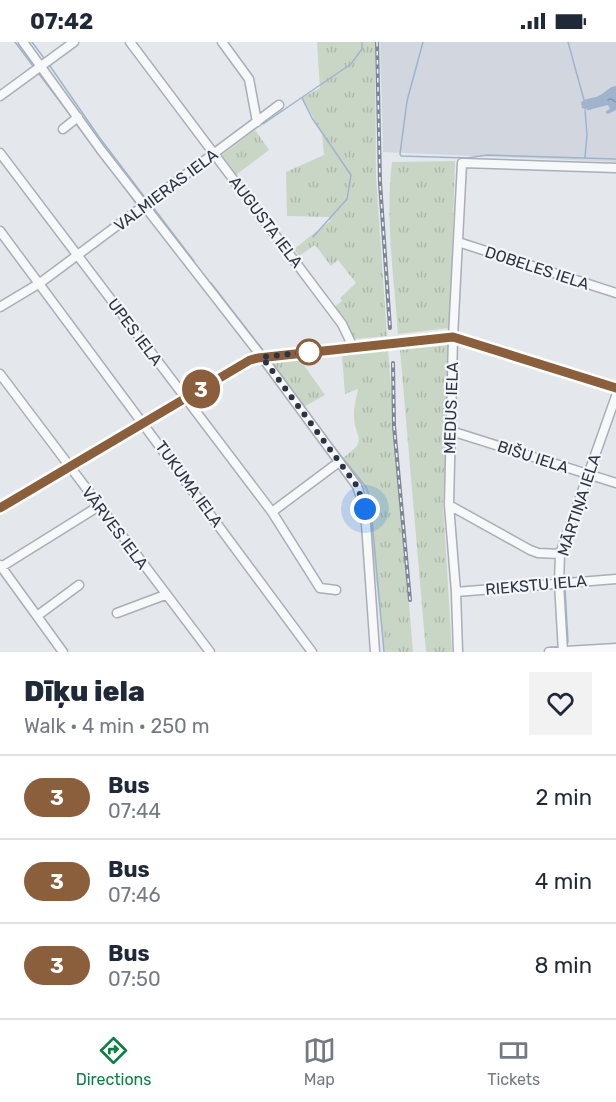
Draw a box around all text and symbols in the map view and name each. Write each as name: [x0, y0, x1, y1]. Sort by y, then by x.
text: 07:42: [30, 8, 93, 35]
street label: VALMIERAS IELA: [110, 145, 222, 235]
street label: AUGUSTA IELA: [225, 172, 307, 272]
street label: DOBELES IELA: [482, 242, 592, 294]
street label: UPES IELA: [104, 295, 166, 369]
unlabelled marker: [296, 339, 322, 365]
street label: MEDUS IELA: [440, 361, 462, 454]
line badge: 3: [182, 370, 220, 408]
text: 3: [194, 377, 208, 402]
street label: BIŠU IELA: [495, 436, 572, 478]
street label: TUKUMA IELA: [151, 437, 227, 531]
street label: MĀRTIŅA IELA: [554, 451, 605, 559]
street label: VĀRVES IELA: [78, 483, 152, 573]
your location: [350, 494, 380, 524]
street label: RIEKSTU IELA: [484, 571, 588, 599]
button: heart: [529, 672, 592, 735]
text: Dīķu iela: [24, 675, 145, 708]
text: Walk · 4 min · 250 m: [24, 714, 209, 738]
text: Bus: [108, 772, 150, 799]
text: 2 min: [535, 784, 592, 811]
text: 3: [50, 785, 64, 810]
text: 07:44: [108, 799, 161, 823]
text: Bus: [108, 856, 150, 883]
text: 4 min: [535, 868, 592, 895]
text: 3: [50, 869, 64, 894]
text: 07:46: [108, 883, 161, 907]
text: Bus: [108, 940, 150, 967]
text: 8 min: [534, 952, 592, 979]
text: 3: [50, 953, 64, 978]
text: 07:50: [108, 967, 161, 991]
tab: Directions: [76, 1034, 151, 1089]
tab: Map: [303, 1034, 336, 1089]
tab: Tickets: [487, 1034, 540, 1089]

